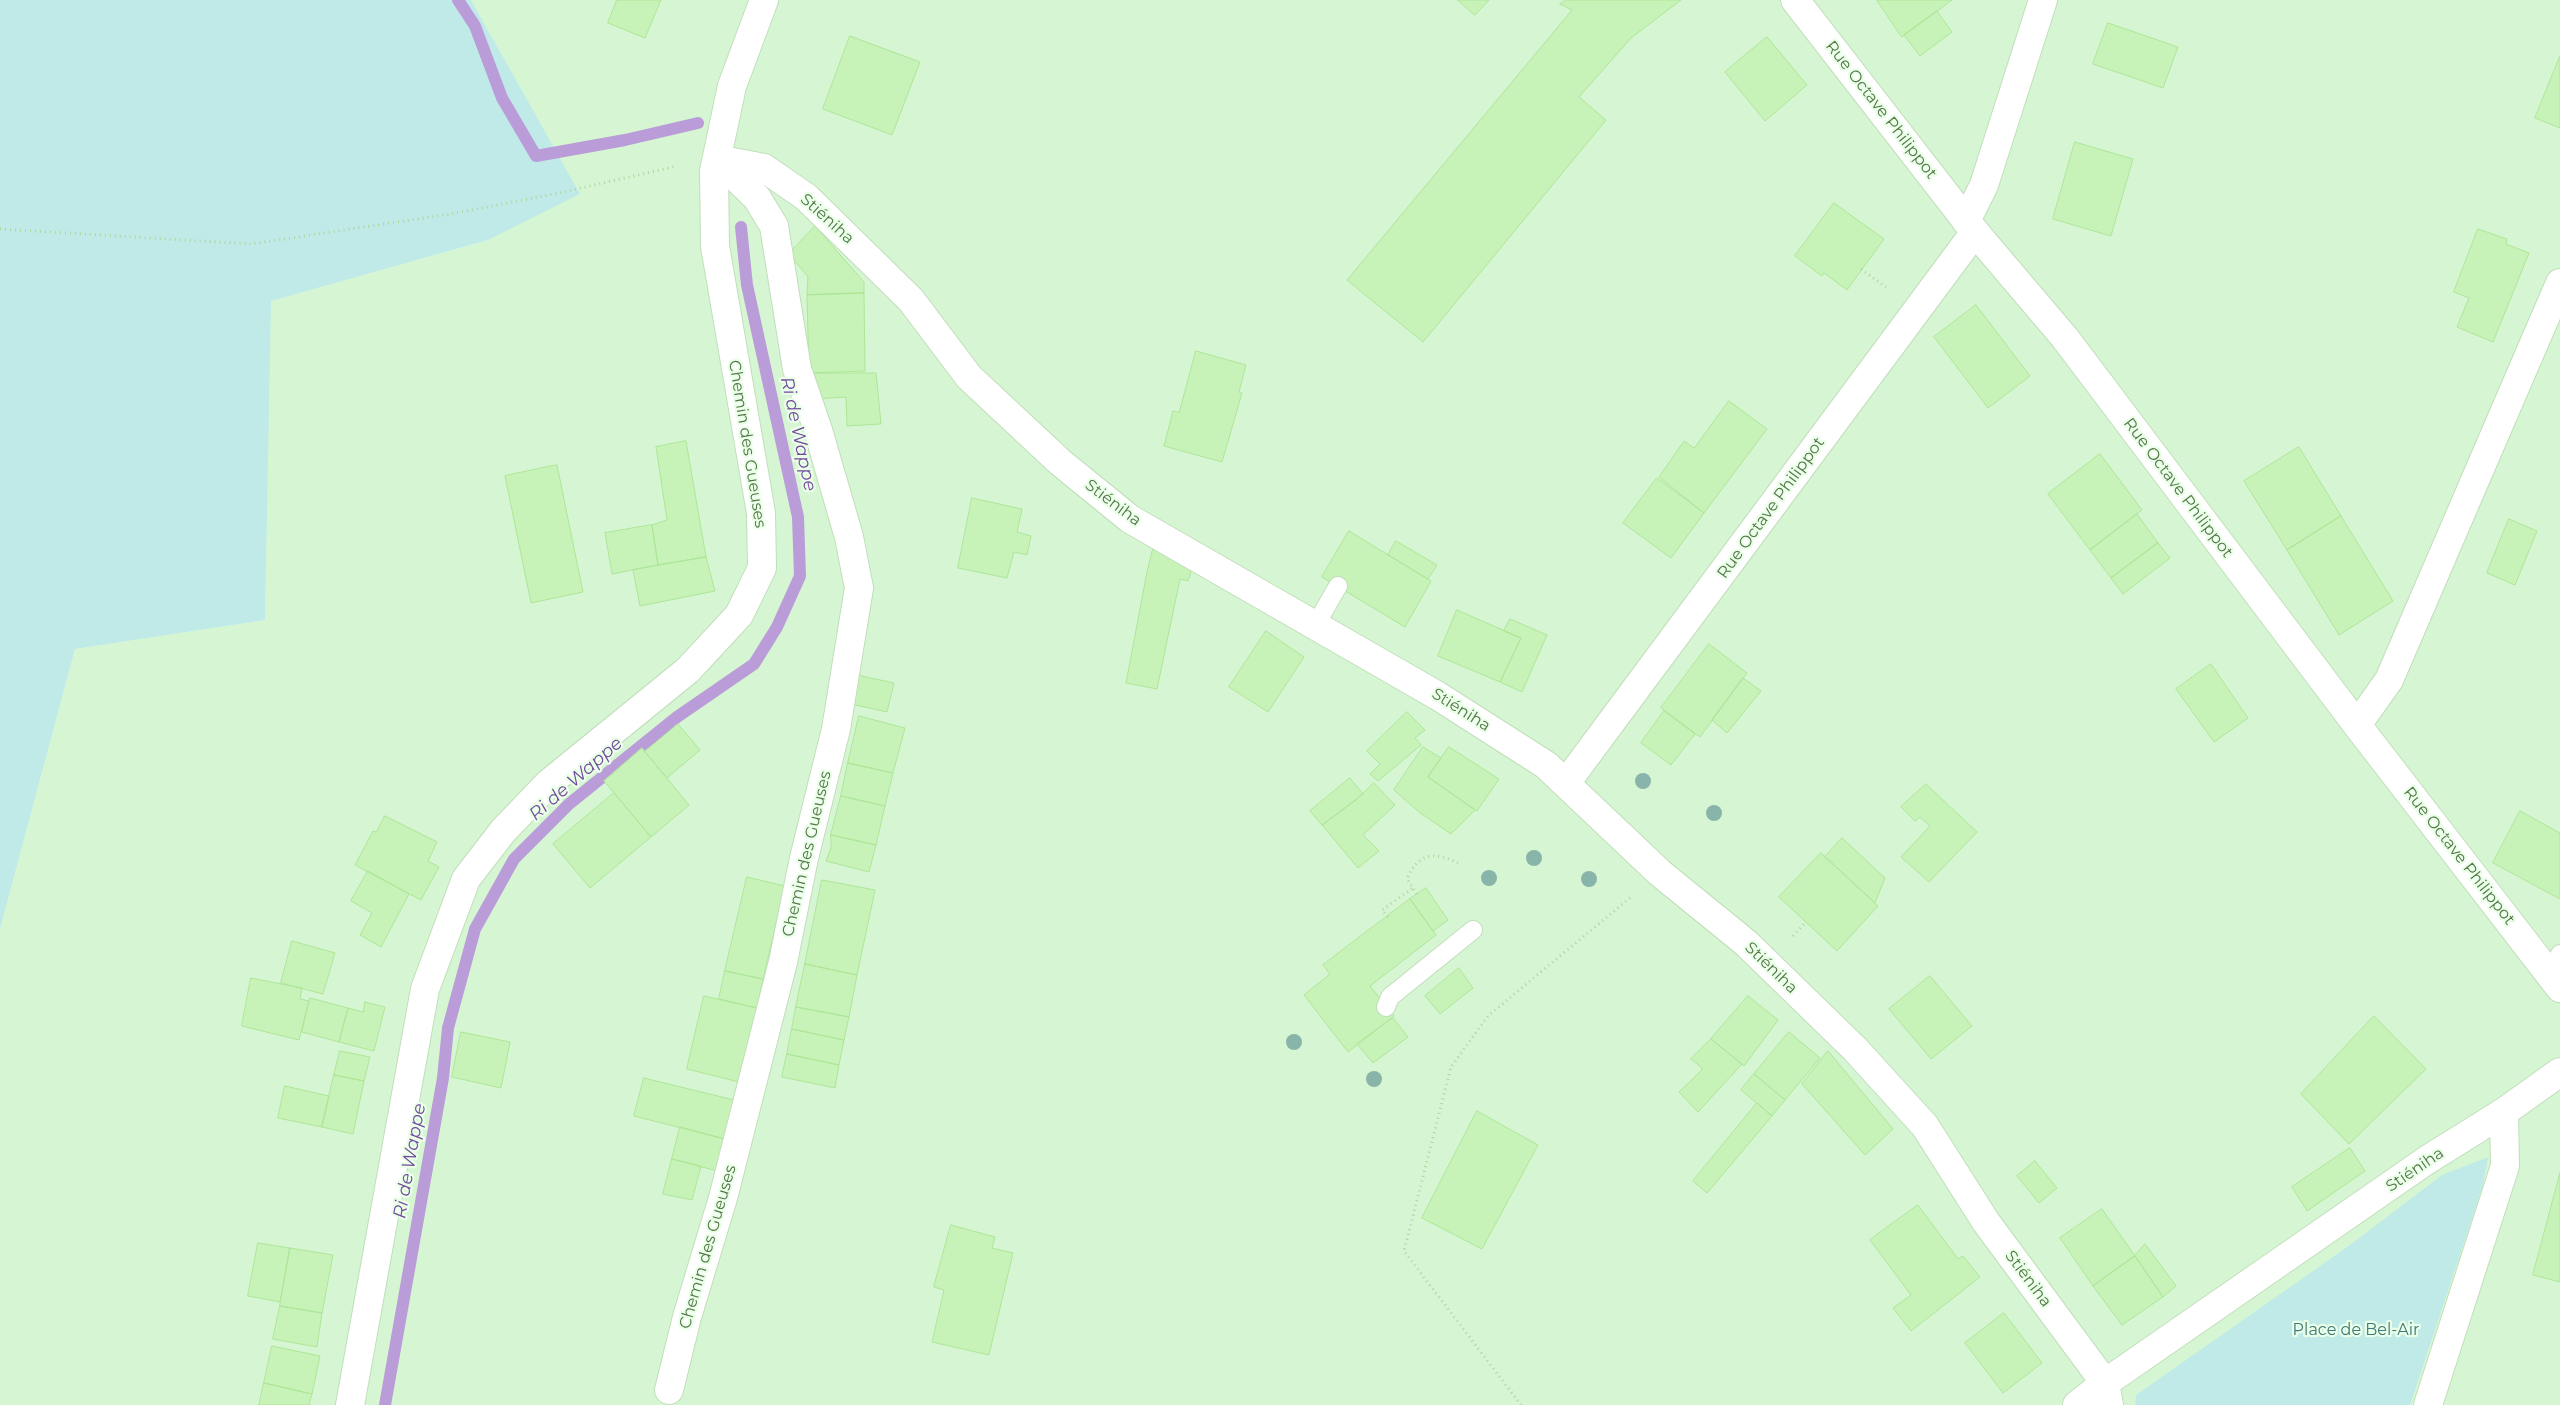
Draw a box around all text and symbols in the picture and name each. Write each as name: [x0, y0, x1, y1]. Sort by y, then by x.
street label: Rue Octave Philippot: [1821, 37, 1941, 183]
street label: Stiéniha: [796, 190, 858, 248]
street label: Chemin des Gueuses: [724, 359, 770, 529]
water label: Ri de Wappe: [775, 375, 821, 493]
street label: Rue Octave Philippot: [2119, 414, 2237, 562]
street label: Rue Octave Philippot: [1713, 434, 1829, 582]
street label: Stiéniha: [1081, 476, 1145, 530]
street label: Stiéniha: [1428, 684, 1494, 736]
water label: Ri de Wappe: [525, 733, 627, 825]
street label: Chemin des Gueuses: [779, 769, 835, 939]
street label: Rue Octave Philippot: [2399, 783, 2519, 929]
street label: Stiéniha: [1741, 938, 1801, 998]
water label: Ri de Wappe: [389, 1102, 431, 1220]
street label: Stiéniha: [2382, 1144, 2448, 1196]
street label: Chemin des Gueuses: [675, 1163, 741, 1331]
street label: Stiéniha: [2001, 1247, 2055, 1311]
park label: Place de Bel-Air: [2293, 1320, 2419, 1340]

